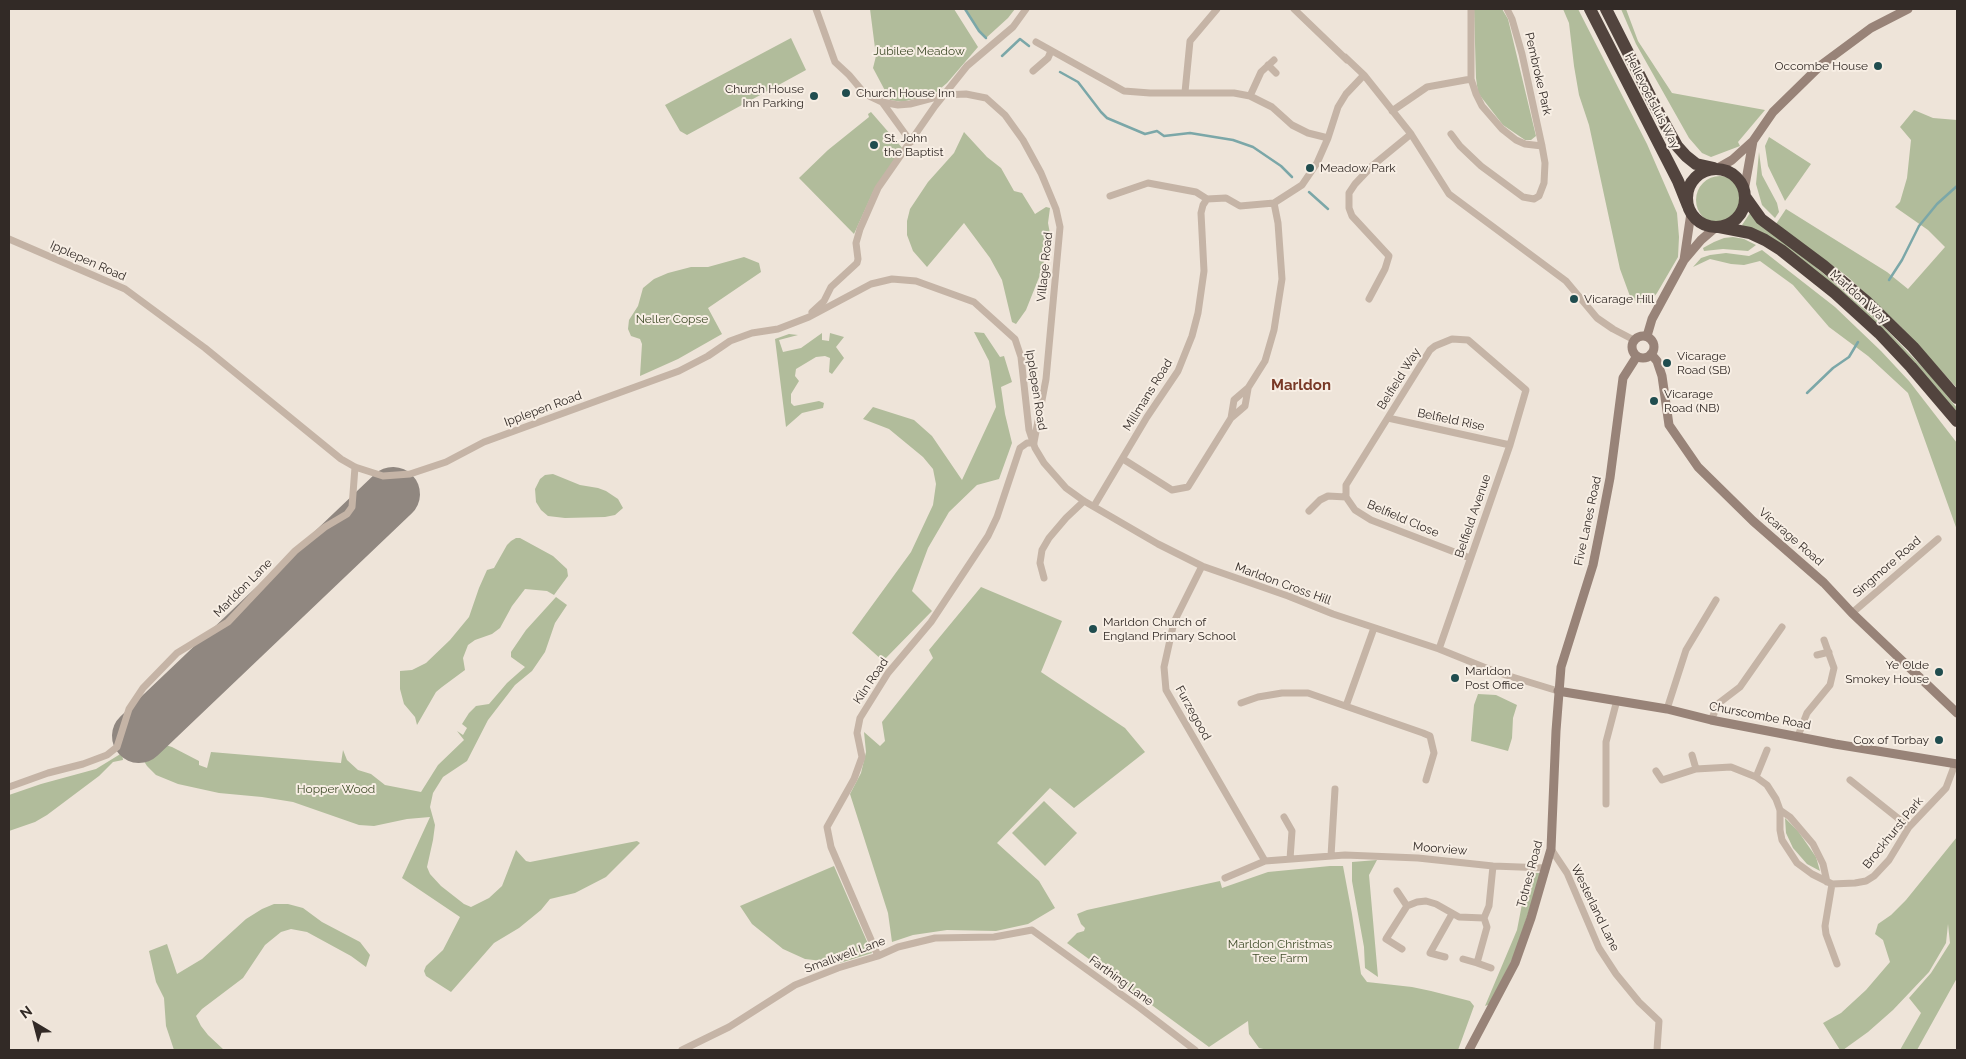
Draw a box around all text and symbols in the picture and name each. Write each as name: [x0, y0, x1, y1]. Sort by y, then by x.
street label: Pembroke Park: [1521, 31, 1555, 117]
park label: Jubilee Meadow: [873, 44, 965, 58]
street label: Hellevoetsluis Way: [1622, 51, 1682, 151]
place label: Occombe House: [1774, 59, 1868, 73]
marker: Occombe House: [1872, 60, 1884, 72]
place label: Church House Inn Parking: [725, 82, 804, 110]
place label: Church House Inn: [856, 86, 955, 100]
marker: Church House Inn: [840, 87, 852, 99]
marker: Church House Inn Parking: [808, 90, 820, 102]
place label: St. John the Baptist: [884, 131, 943, 159]
marker: St. John the Baptist: [868, 139, 880, 151]
place label: Meadow Park: [1320, 161, 1396, 175]
marker: Meadow Park: [1304, 162, 1316, 174]
street label: Village Road: [1034, 231, 1056, 303]
street label: Ipplepen Road: [48, 238, 128, 284]
street label: Marldon Way: [1827, 267, 1891, 327]
place label: Vicarage Hill: [1584, 292, 1654, 306]
marker: Vicarage Hill: [1568, 293, 1580, 305]
park label: Neller Copse: [636, 312, 708, 326]
street label: Belfield Way: [1374, 346, 1424, 412]
street label: Ipplepen Road: [1023, 349, 1049, 431]
place label: Vicarage Road (SB): [1677, 349, 1731, 377]
street label: Millmans Road: [1120, 356, 1176, 434]
marker: Vicarage Road (SB): [1661, 357, 1673, 369]
district label: Marldon: [1271, 376, 1331, 394]
place label: Vicarage Road (NB): [1664, 387, 1720, 415]
street label: Ipplepen Road: [502, 388, 584, 430]
marker: Vicarage Road (NB): [1648, 395, 1660, 407]
street label: Belfield Rise: [1416, 406, 1486, 434]
street label: Belfield Avenue: [1452, 472, 1494, 560]
street label: Five Lanes Road: [1571, 475, 1605, 567]
street label: Belfield Close: [1365, 497, 1441, 541]
street label: Vicarage Road: [1756, 505, 1826, 569]
street label: Singmore Road: [1850, 534, 1924, 600]
street label: Marldon Lane: [211, 556, 275, 620]
street label: Marldon Cross Hill: [1233, 560, 1333, 608]
place label: Marldon Church of England Primary School: [1103, 615, 1236, 643]
marker: Marldon Church of England Primary School: [1087, 623, 1099, 635]
street label: Kiln Road: [850, 655, 892, 707]
place label: Ye Olde Smokey House: [1845, 658, 1929, 686]
place label: Marldon Post Office: [1465, 664, 1524, 692]
marker: Ye Olde Smokey House: [1933, 666, 1945, 678]
marker: Marldon Post Office: [1449, 672, 1461, 684]
street label: Furzegood: [1172, 683, 1214, 743]
street label: Churscombe Road: [1708, 699, 1812, 733]
place label: Cox of Torbay: [1853, 733, 1929, 747]
marker: Cox of Torbay: [1933, 734, 1945, 746]
park label: Hopper Wood: [297, 782, 375, 796]
street label: Brockhurst Park: [1860, 794, 1926, 872]
street label: Moorview: [1412, 839, 1468, 859]
street label: Totnes Road: [1514, 839, 1546, 909]
street label: Westerland Lane: [1568, 862, 1622, 954]
street label: Smallwell Lane: [803, 934, 887, 976]
park label: Marldon Christmas Tree Farm: [1228, 937, 1332, 965]
street label: Farthing Lane: [1086, 953, 1156, 1009]
north arrow: [10, 999, 60, 1049]
text: N: [17, 1002, 35, 1022]

